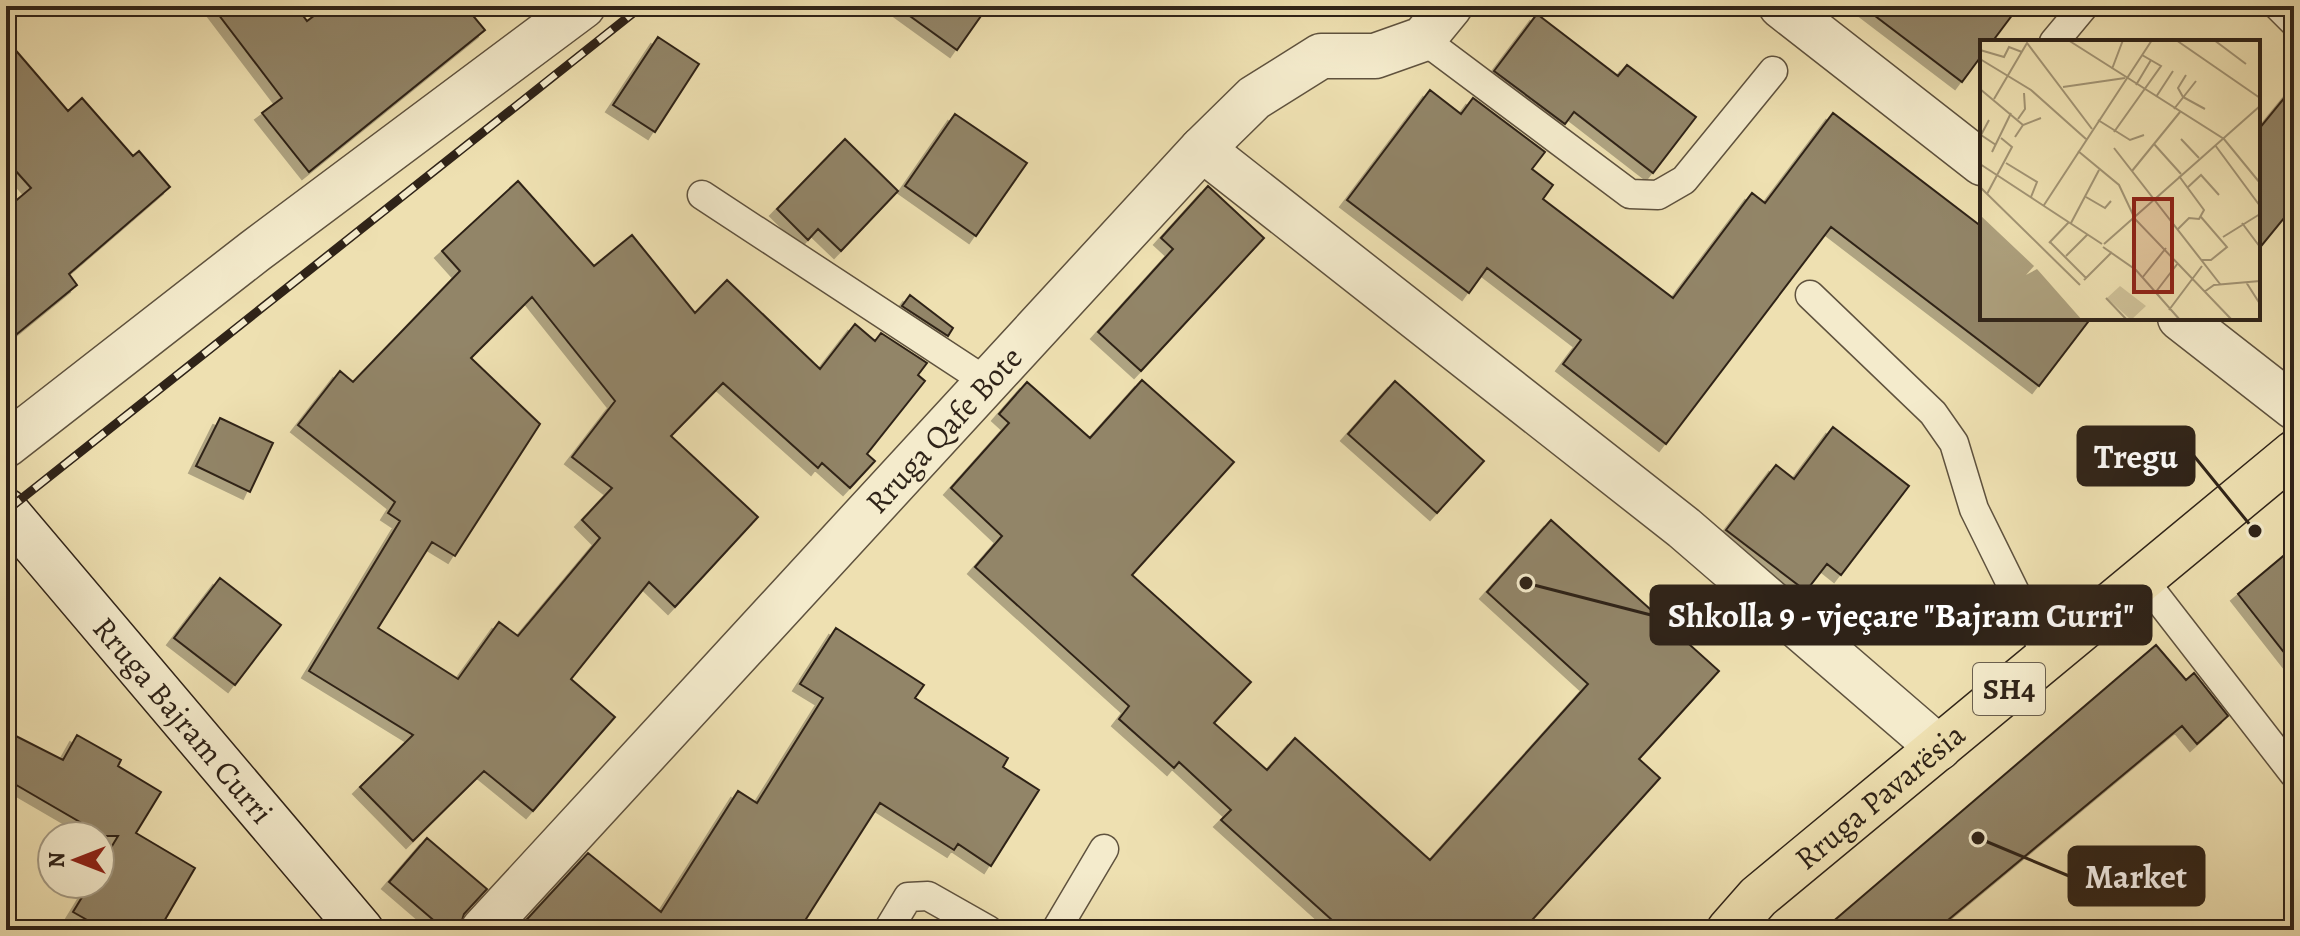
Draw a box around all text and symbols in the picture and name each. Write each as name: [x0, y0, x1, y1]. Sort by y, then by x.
inset map: [1980, 40, 2260, 320]
street label: Rruga Qafe Bote: [855, 336, 1032, 523]
callout: Tregu: [2078, 427, 2194, 485]
text: Tregu: [2094, 433, 2178, 480]
callout: Shkolla 9 - vjeçare "Bajram Curri": [1651, 586, 2151, 644]
text: Shkolla 9 - vjeçare "Bajram Curri": [1668, 592, 2134, 639]
street label: Rruga Bajram Curri: [83, 607, 283, 833]
road number: SH4: [1973, 663, 2045, 715]
street label: Rruga Pavarësia: [1785, 713, 1974, 880]
north arrow: [36, 820, 116, 900]
callout: Market: [2069, 847, 2204, 905]
text: N: [42, 852, 72, 868]
text: Market: [2085, 853, 2187, 900]

